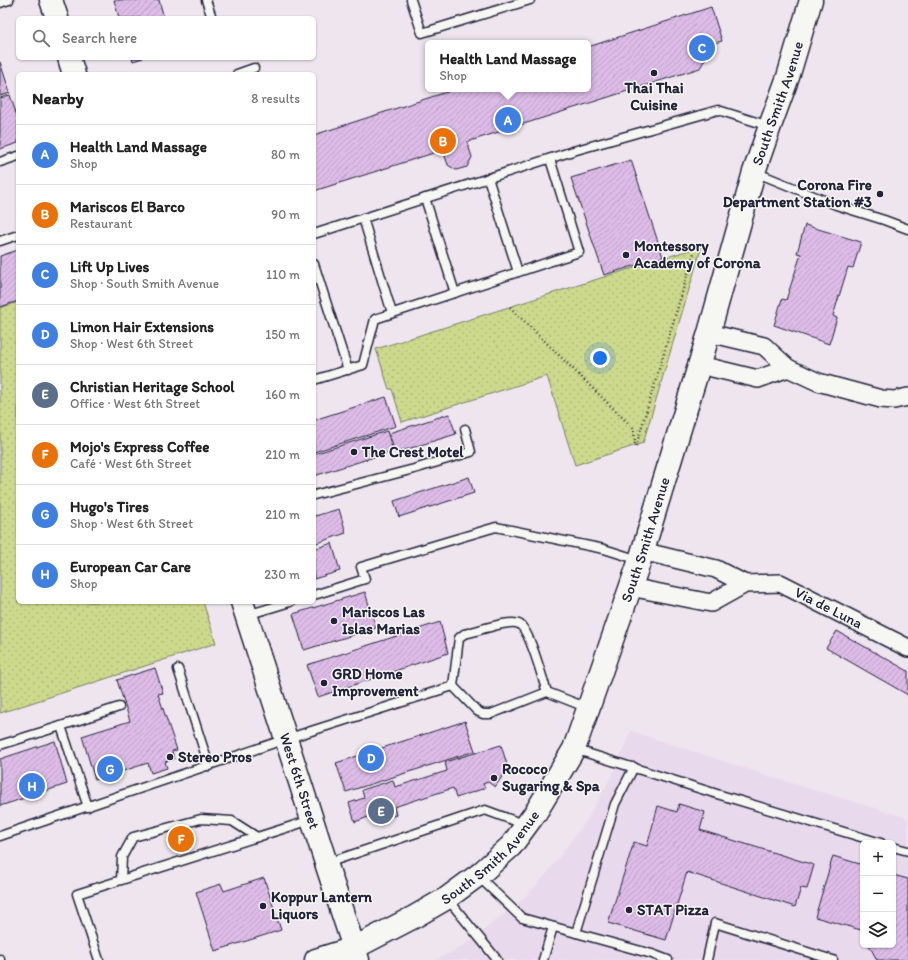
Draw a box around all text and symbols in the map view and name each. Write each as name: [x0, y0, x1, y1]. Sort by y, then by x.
search box: [16, 16, 316, 60]
icon: search: [30, 27, 52, 49]
text: Search here: [62, 29, 137, 47]
pin: C: [689, 33, 715, 63]
street label: South Smith Avenue: [748, 39, 807, 168]
popup: [425, 40, 591, 92]
text: Health Land Massage: [440, 50, 576, 68]
text: Shop: [440, 68, 467, 83]
marker: Thai Thai Cuisine: [649, 68, 659, 78]
place label: Thai Thai Cuisine: [623, 79, 684, 114]
text: Nearby: [32, 88, 84, 108]
text: 8 results: [251, 91, 300, 106]
pin: A: [495, 105, 521, 135]
pin: B: [430, 126, 456, 156]
text: Health Land Massage: [70, 138, 207, 156]
text: A: [41, 147, 49, 162]
text: 80 m: [271, 147, 300, 162]
text: Shop: [70, 156, 97, 171]
place label: Corona Fire Department Station #3: [723, 176, 872, 212]
marker: Corona Fire Department Station #3: [875, 189, 885, 199]
text: Mariscos El Barco: [70, 198, 185, 216]
text: B: [41, 207, 49, 222]
text: 90 m: [271, 207, 300, 222]
text: Restaurant: [70, 216, 132, 231]
place label: Montessory Academy of Corona: [633, 237, 761, 273]
marker: Montessory Academy of Corona: [621, 250, 631, 260]
text: Lift Up Lives: [70, 258, 149, 276]
text: C: [41, 267, 49, 282]
text: 110 m: [266, 267, 300, 282]
text: Shop · South Smith Avenue: [70, 276, 219, 291]
text: Limon Hair Extensions: [70, 318, 214, 336]
text: D: [41, 327, 49, 342]
text: 150 m: [265, 327, 300, 342]
text: Shop · West 6th Street: [70, 336, 193, 351]
your location: [590, 348, 610, 368]
text: Christian Heritage School: [70, 378, 235, 396]
text: E: [41, 387, 49, 402]
text: 160 m: [265, 387, 300, 402]
text: Office · West 6th Street: [70, 396, 200, 411]
text: Mojo's Express Coffee: [70, 438, 209, 456]
place label: The Crest Motel: [361, 443, 464, 461]
text: F: [42, 447, 48, 462]
text: 210 m: [265, 447, 300, 462]
marker: The Crest Motel: [349, 447, 359, 457]
text: Café · West 6th Street: [70, 456, 192, 471]
street label: South Smith Avenue: [617, 475, 674, 605]
text: Hugo's Tires: [70, 498, 149, 516]
text: G: [41, 507, 49, 522]
text: 210 m: [265, 507, 300, 522]
text: Shop · West 6th Street: [70, 516, 193, 531]
text: European Car Care: [70, 558, 191, 576]
text: H: [41, 567, 50, 582]
text: 230 m: [264, 567, 300, 582]
text: Shop: [70, 576, 97, 591]
street label: Via de Luna: [792, 583, 866, 633]
place label: Mariscos Las Islas Marias: [342, 603, 425, 638]
marker: Mariscos Las Islas Marias: [329, 616, 339, 626]
place label: GRD Home Improvement: [332, 665, 419, 701]
marker: GRD Home Improvement: [319, 678, 329, 688]
street label: West 6th Street: [276, 731, 324, 832]
pin: D: [358, 743, 384, 773]
place label: Stereo Pros: [178, 748, 252, 766]
marker: Stereo Pros: [165, 752, 175, 762]
pin: G: [97, 754, 123, 784]
place label: Rococo Sugaring & Spa: [502, 760, 600, 796]
pin: H: [19, 771, 45, 801]
marker: Rococo Sugaring & Spa: [489, 773, 499, 783]
pin: E: [368, 796, 394, 826]
street label: South Smith Avenue: [438, 807, 543, 909]
pin: F: [168, 824, 194, 854]
map controls: [860, 840, 896, 948]
button: +: [860, 840, 896, 876]
button: −: [860, 876, 896, 912]
place label: Koppur Lantern Liquors: [271, 888, 373, 924]
marker: Koppur Lantern Liquors: [258, 901, 268, 911]
place label: STAT Pizza: [637, 901, 709, 919]
marker: STAT Pizza: [624, 905, 634, 915]
button: layers: [860, 912, 896, 948]

